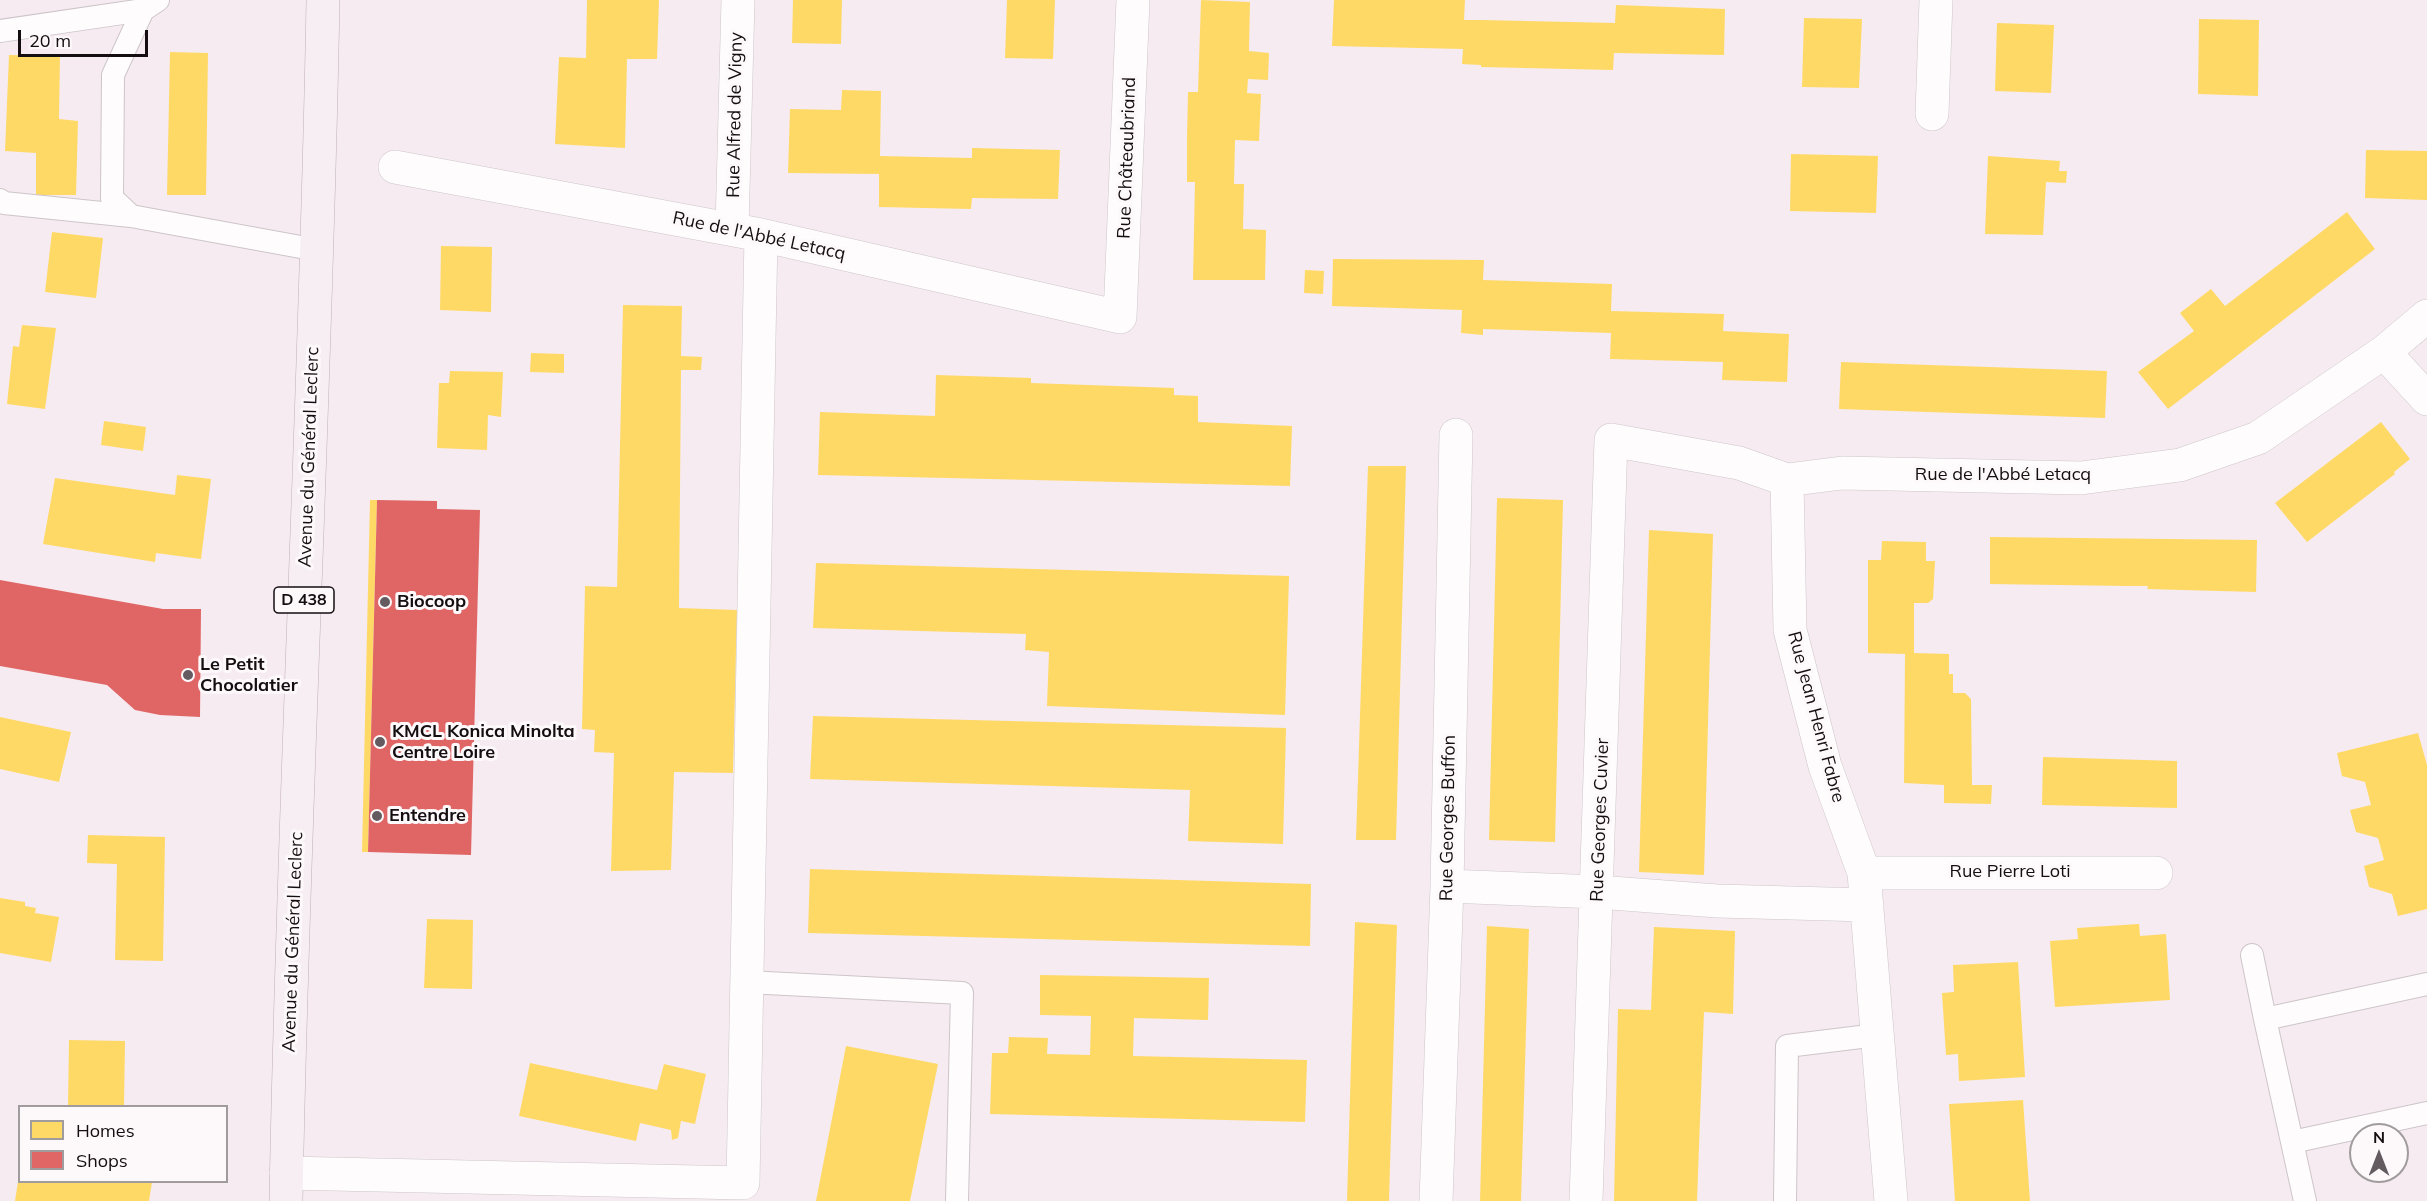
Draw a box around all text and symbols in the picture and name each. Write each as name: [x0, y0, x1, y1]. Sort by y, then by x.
scale bar: [21, 18, 152, 56]
text: 20 m: [29, 29, 71, 52]
street label: Rue Alfred de Vigny: [723, 32, 747, 198]
street label: Rue Châteaubriand: [1113, 77, 1141, 239]
street label: Rue de l'Abbé Letacq: [671, 207, 847, 265]
street label: Avenue du Général Leclerc: [294, 346, 324, 568]
street label: Rue de l'Abbé Letacq: [1915, 464, 2091, 486]
road number: D 438: [274, 587, 334, 613]
place label: Biocoop: [397, 591, 466, 613]
marker: Biocoop: [378, 595, 392, 609]
street label: Rue Jean Henri Fabre: [1783, 629, 1849, 805]
place label: Le Petit Chocolatier: [200, 654, 298, 696]
marker: Le Petit Chocolatier: [181, 668, 195, 682]
place label: KMCL Konica Minolta Centre Loire: [392, 721, 575, 764]
marker: KMCL Konica Minolta Centre Loire: [373, 735, 387, 749]
street label: Rue Georges Buffon: [1436, 735, 1460, 901]
street label: Rue Georges Cuvier: [1586, 738, 1614, 902]
place label: Entendre: [389, 805, 466, 827]
marker: Entendre: [370, 809, 384, 823]
street label: Avenue du Général Leclerc: [278, 831, 308, 1053]
street label: Rue Pierre Loti: [1949, 861, 2071, 883]
legend: [18, 1105, 228, 1183]
text: Homes: [76, 1119, 135, 1142]
north arrow: [2349, 1123, 2409, 1183]
text: N: [2373, 1127, 2385, 1147]
text: Shops: [76, 1149, 128, 1172]

